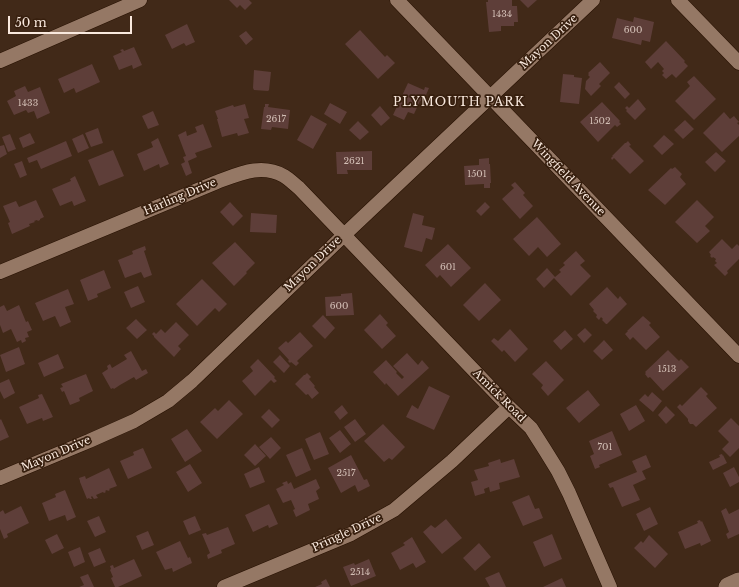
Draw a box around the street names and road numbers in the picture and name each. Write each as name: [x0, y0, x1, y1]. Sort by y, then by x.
street label: Mayon Drive: [517, 12, 581, 72]
street label: Wingfield Avenue: [528, 137, 608, 219]
street label: Harling Drive: [142, 176, 218, 218]
street label: Mayon Drive: [282, 234, 344, 294]
street label: Amick Road: [470, 367, 528, 425]
street label: Mayon Drive: [19, 433, 93, 475]
street label: Pringle Drive: [310, 511, 384, 555]

